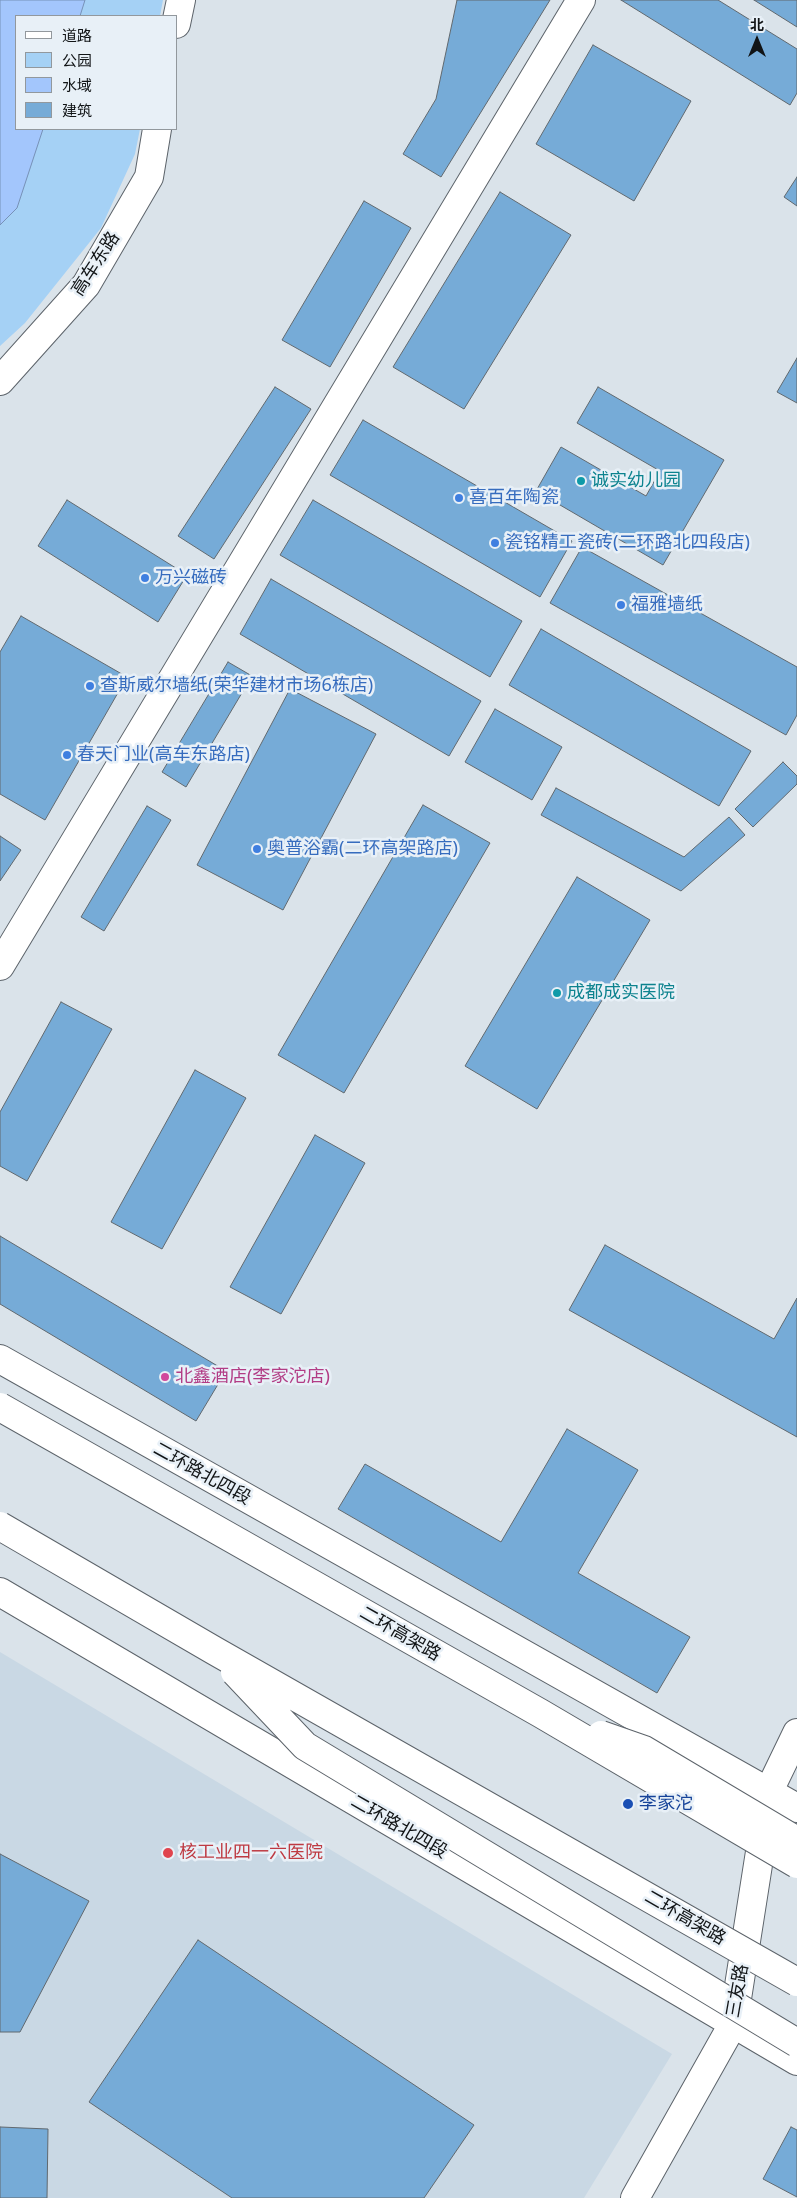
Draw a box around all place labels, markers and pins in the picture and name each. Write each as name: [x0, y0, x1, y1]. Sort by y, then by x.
place label: 诚实幼儿园: [591, 470, 681, 492]
marker: 诚实幼儿园: [575, 475, 587, 487]
place label: 喜百年陶瓷: [469, 487, 559, 509]
marker: 喜百年陶瓷: [453, 492, 465, 504]
place label: 瓷铭精工瓷砖(二环路北四段店): [505, 532, 750, 554]
marker: 瓷铭精工瓷砖(二环路北四段店): [489, 537, 501, 549]
place label: 万兴磁砖: [155, 567, 227, 589]
marker: 万兴磁砖: [139, 572, 151, 584]
place label: 福雅墙纸: [631, 594, 703, 616]
marker: 福雅墙纸: [615, 599, 627, 611]
place label: 查斯威尔墙纸(荣华建材市场6栋店): [100, 675, 373, 697]
marker: 查斯威尔墙纸(荣华建材市场6栋店): [84, 680, 96, 692]
place label: 春天门业(高车东路店): [77, 744, 250, 766]
marker: 春天门业(高车东路店): [61, 749, 73, 761]
place label: 奥普浴霸(二环高架路店): [267, 838, 458, 860]
marker: 奥普浴霸(二环高架路店): [251, 843, 263, 855]
place label: 成都成实医院: [567, 982, 675, 1004]
marker: 成都成实医院: [551, 987, 563, 999]
place label: 北鑫酒店(李家沱店): [175, 1366, 330, 1388]
marker: 北鑫酒店(李家沱店): [159, 1371, 171, 1383]
place label: 李家沱: [639, 1793, 693, 1815]
marker: 李家沱: [621, 1797, 635, 1811]
place label: 核工业四一六医院: [179, 1842, 323, 1864]
marker: 核工业四一六医院: [161, 1846, 175, 1860]

